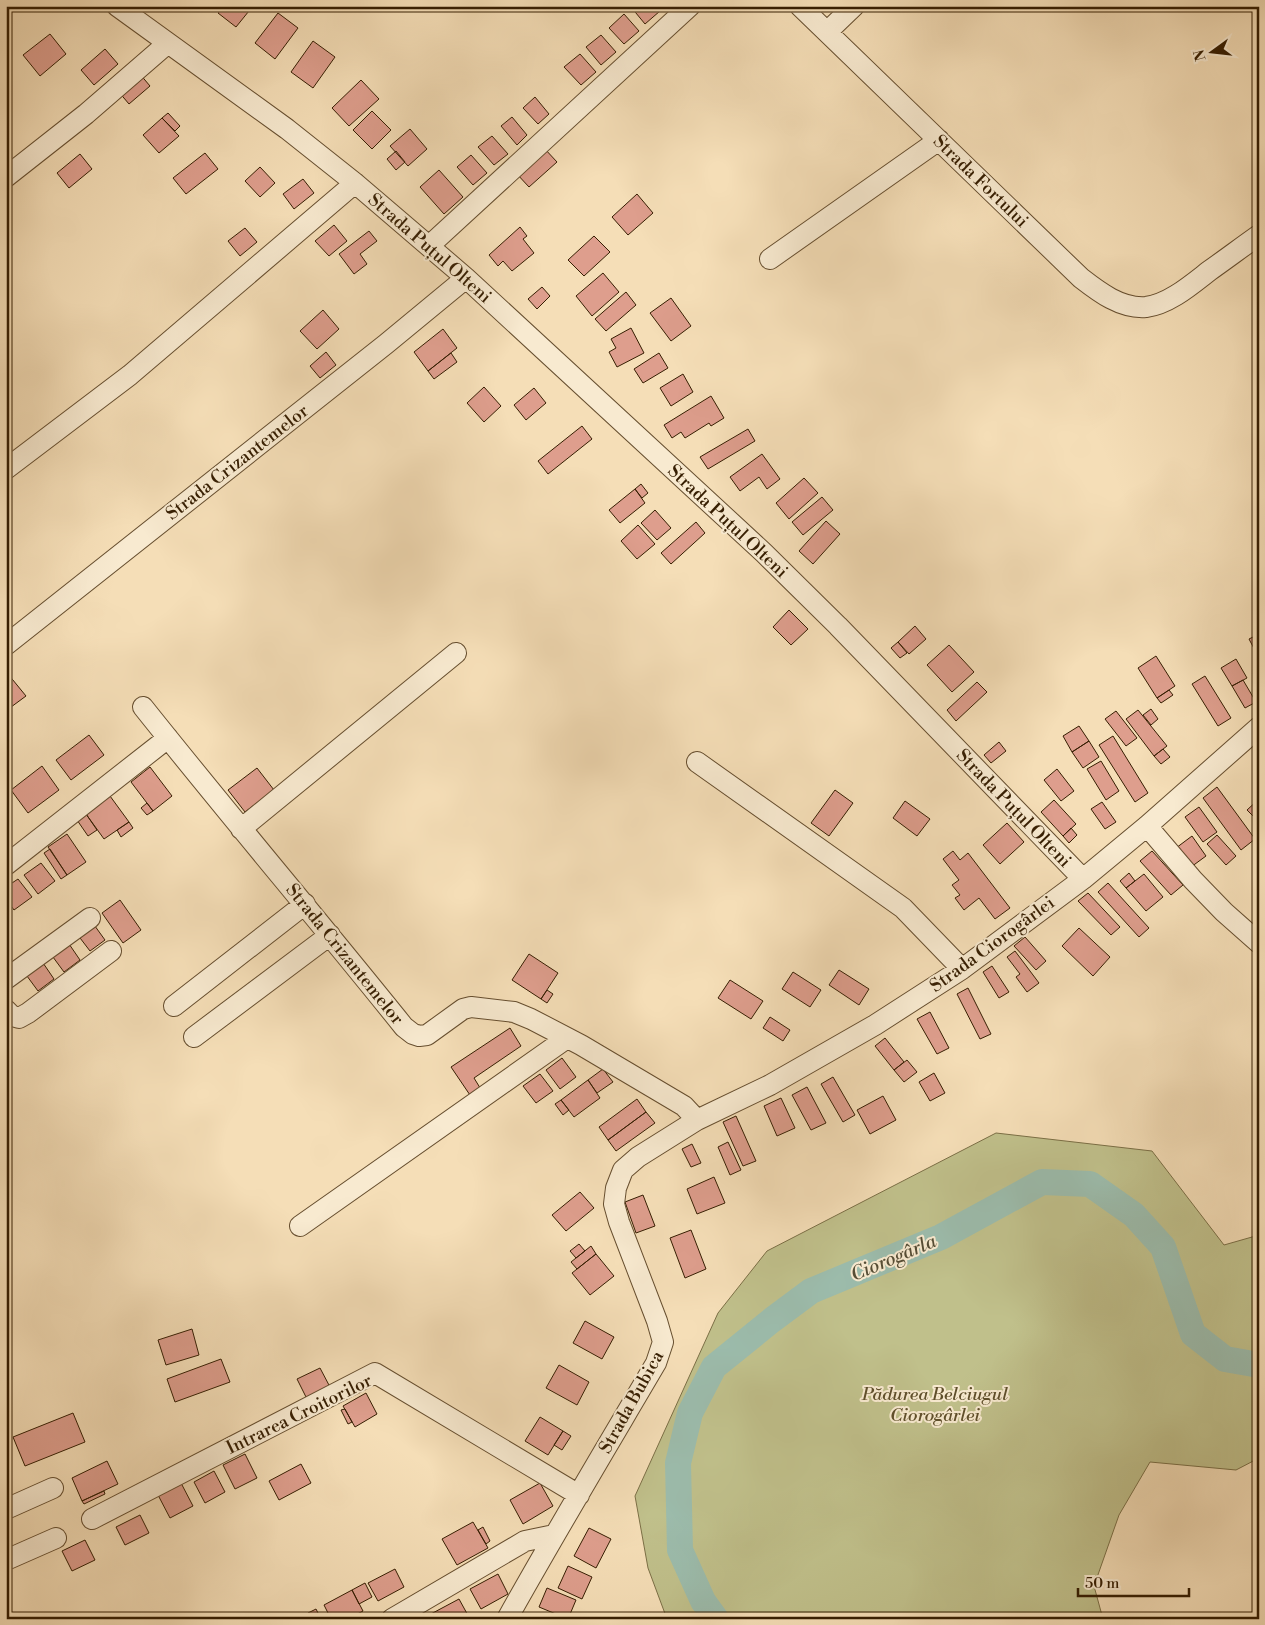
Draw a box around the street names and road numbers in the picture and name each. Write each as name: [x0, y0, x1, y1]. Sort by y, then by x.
street label: Strada Fortului: [928, 130, 1033, 233]
street label: Strada Puțul Olteni: [363, 188, 496, 308]
street label: Strada Crizantemelor: [161, 399, 313, 525]
street label: Strada Puțul Olteni: [663, 460, 793, 583]
street label: Strada Puțul Olteni: [951, 744, 1076, 873]
street label: Strada Crizantemelor: [281, 879, 409, 1030]
street label: Strada Ciorogârlei: [925, 891, 1059, 997]
street label: Strada Bubica: [594, 1346, 670, 1458]
street label: Intrarea Croitorilor: [222, 1369, 376, 1460]

